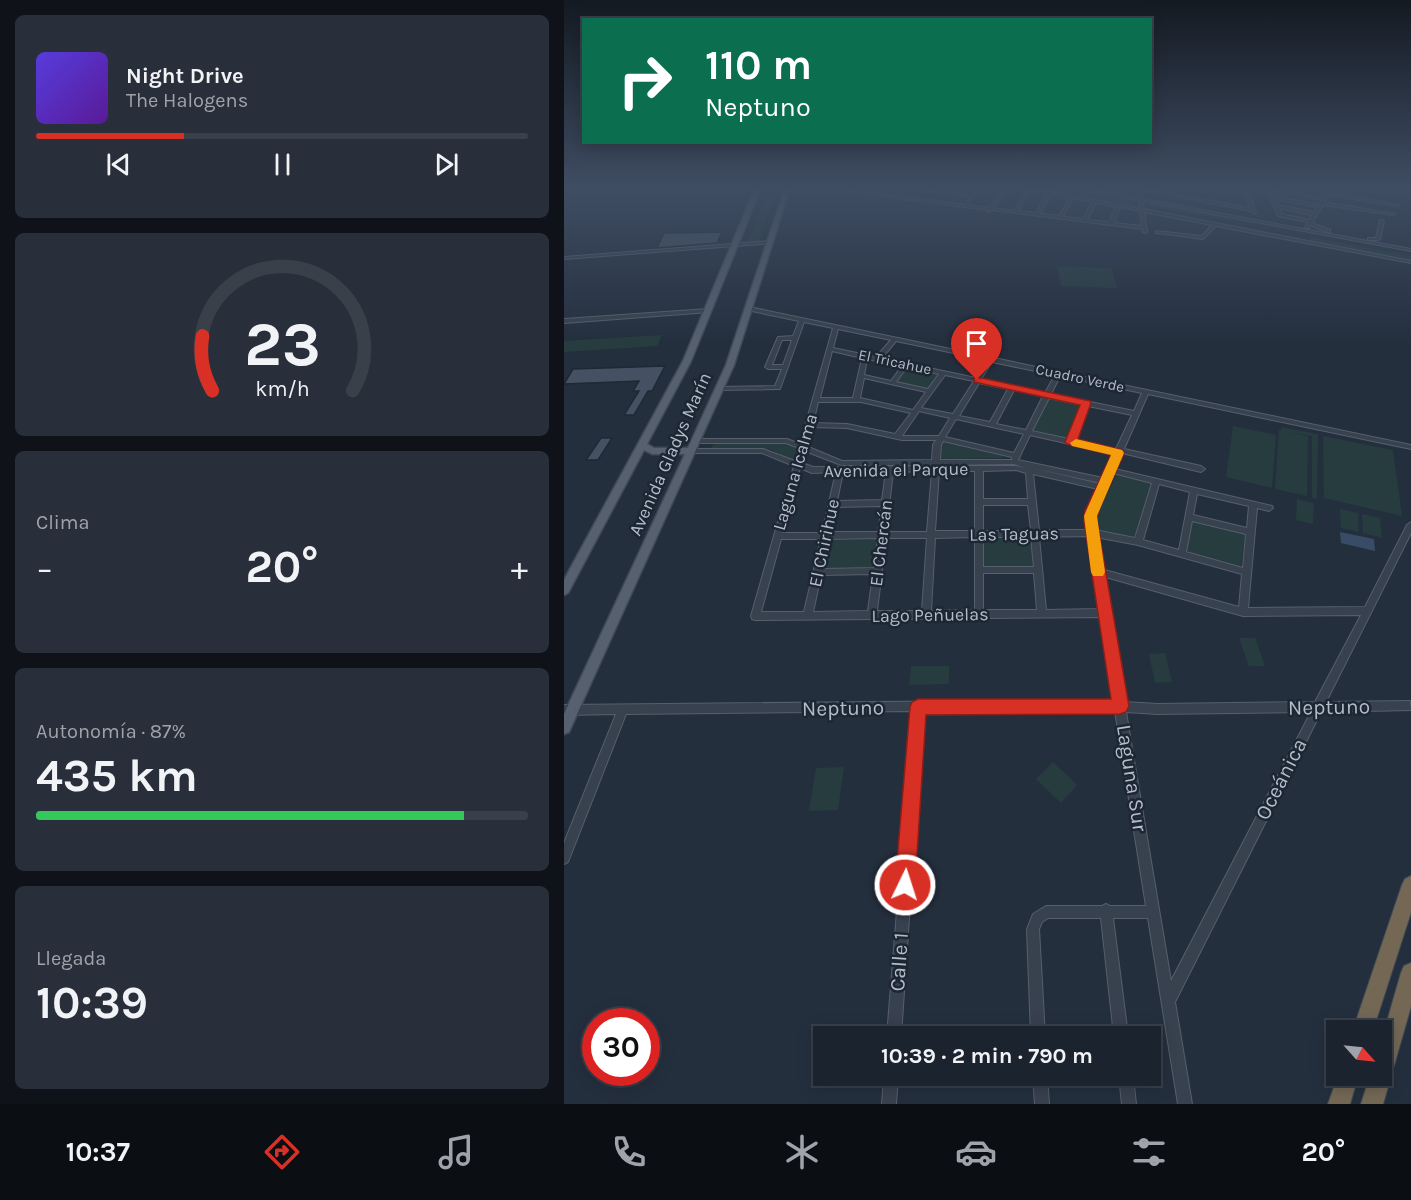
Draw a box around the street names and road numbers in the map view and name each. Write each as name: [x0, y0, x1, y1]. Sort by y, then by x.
street label: El Tricahue: [857, 345, 933, 379]
street label: Cuadro Verde: [1034, 360, 1126, 396]
street label: Avenida Gladys Marín: [624, 369, 716, 539]
street label: Laguna Icalma: [768, 411, 822, 533]
street label: Avenida el Parque: [823, 458, 969, 482]
street label: El Chirihue: [804, 497, 844, 589]
street label: El Chercán: [865, 498, 897, 588]
street label: Las Taguas: [969, 522, 1059, 546]
street label: Lago Peñuelas: [871, 603, 989, 627]
street label: Neptuno: [1288, 694, 1370, 720]
street label: Neptuno: [802, 695, 884, 721]
street label: Laguna Sur: [1112, 723, 1152, 834]
street label: Oceánica: [1250, 734, 1312, 824]
street label: Calle 1: [885, 932, 913, 992]

